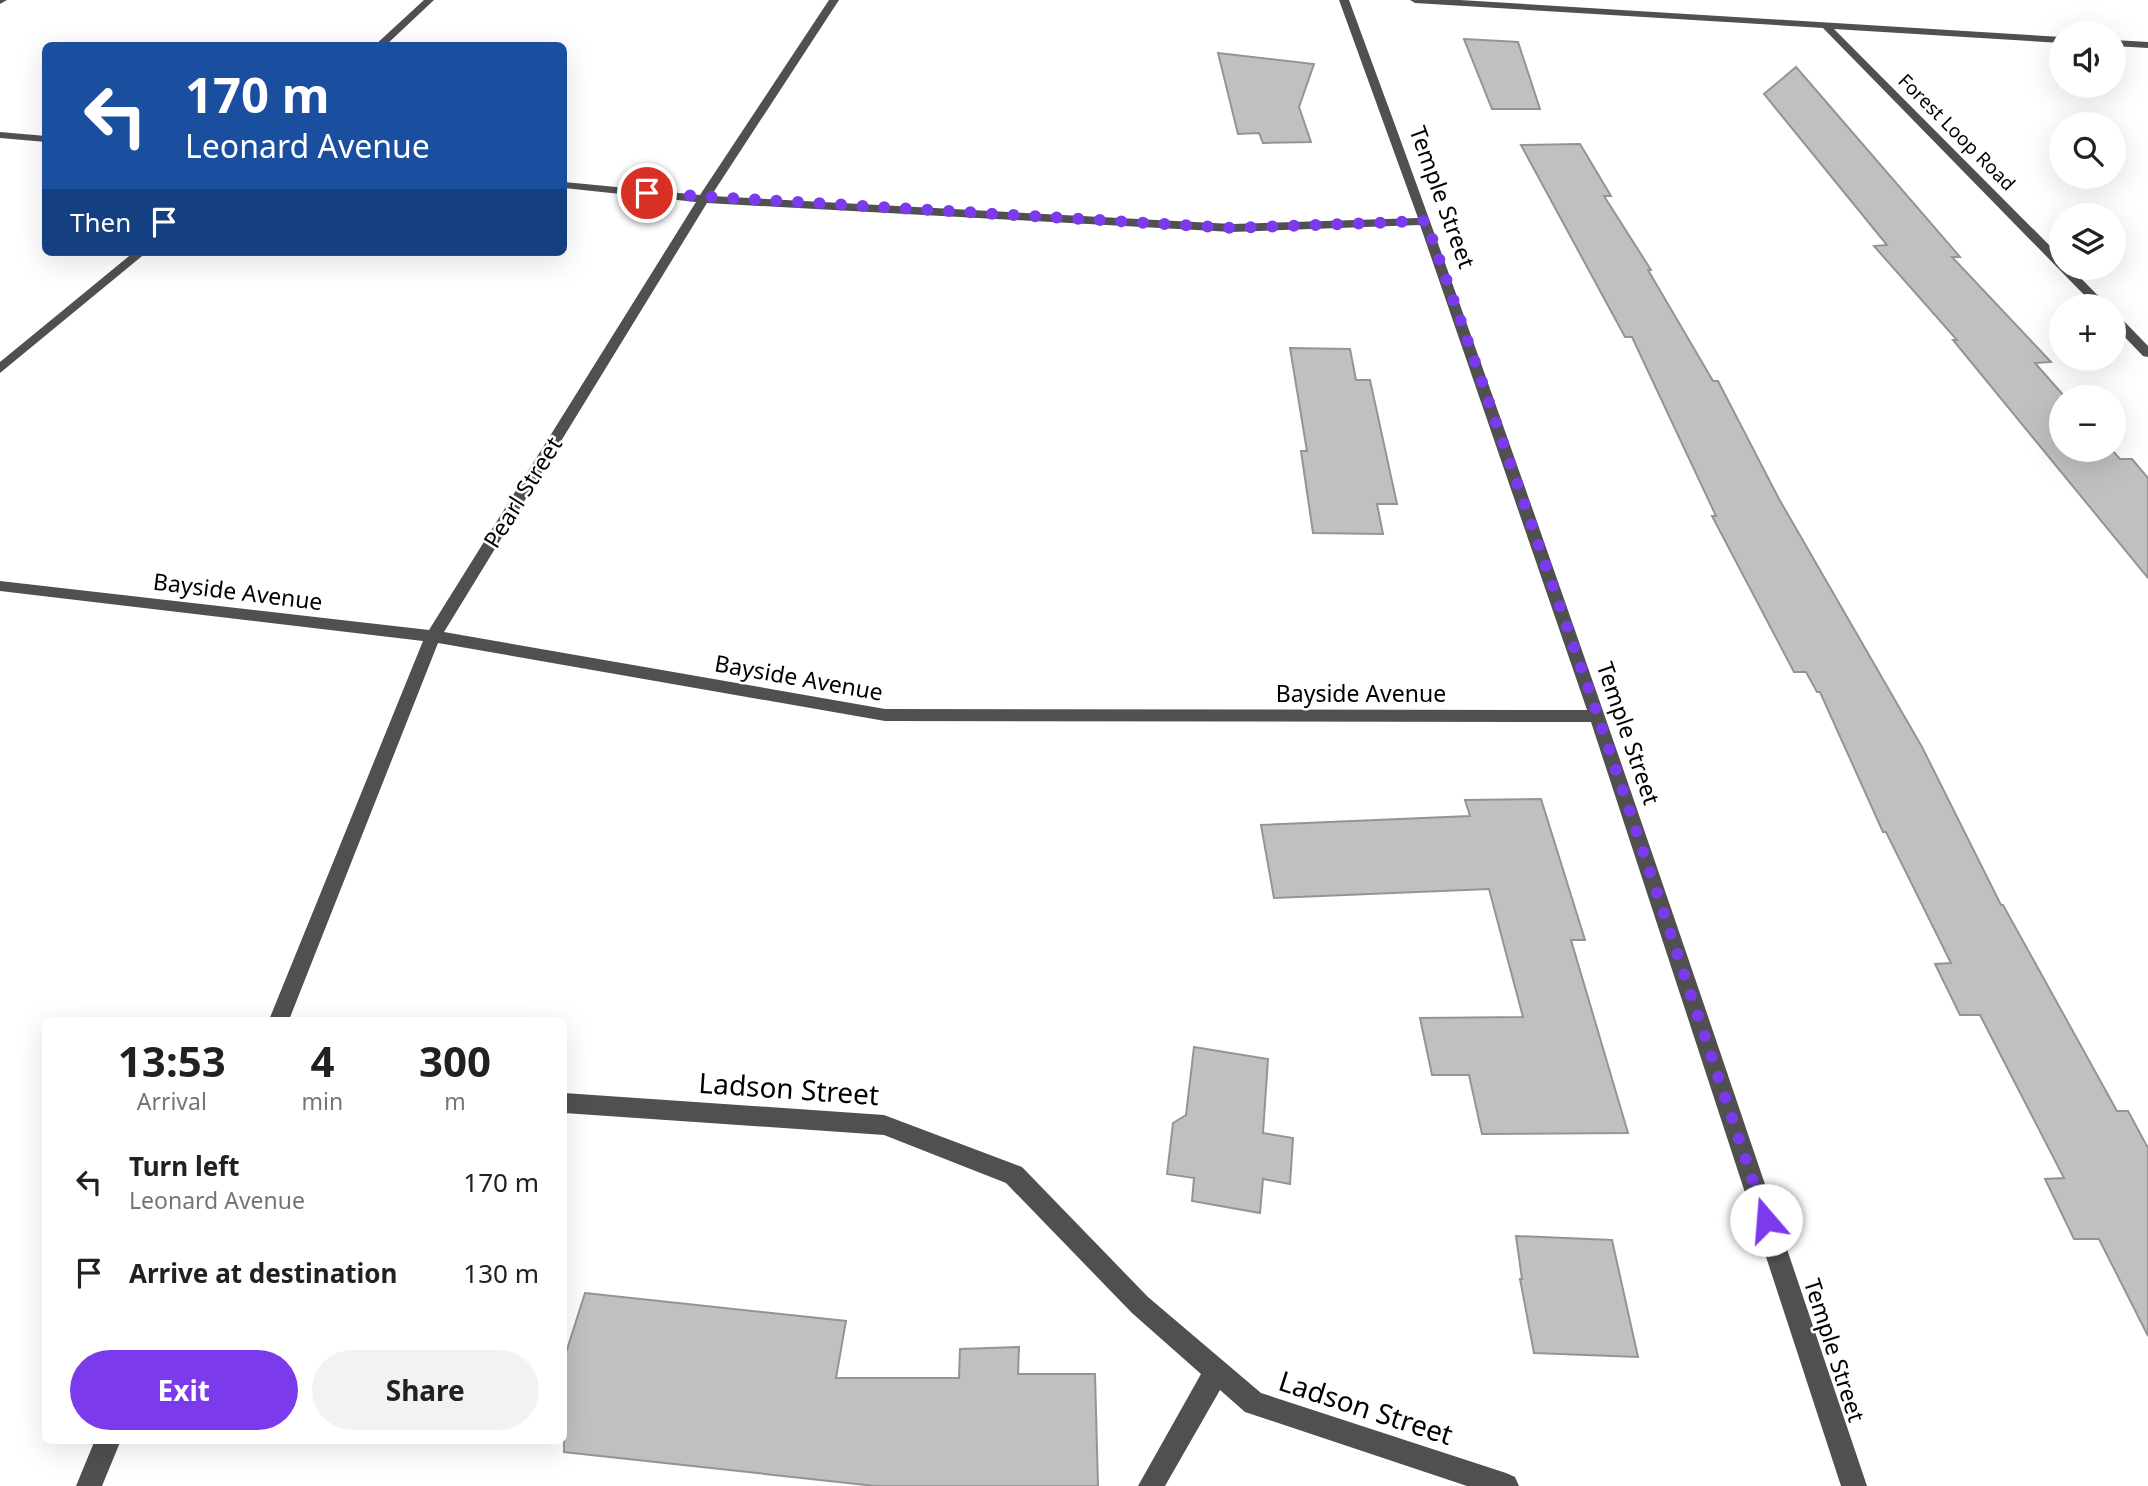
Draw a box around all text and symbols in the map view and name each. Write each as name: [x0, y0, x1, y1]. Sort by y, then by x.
map controls: [2049, 21, 2126, 462]
button: sound: [2049, 21, 2126, 98]
text: 170 m: [185, 61, 330, 127]
street label: Forest Loop Road: [1893, 68, 2021, 196]
icon: left: [70, 70, 161, 161]
button: search: [2049, 112, 2126, 189]
street label: Temple Street: [1403, 122, 1483, 272]
text: Leonard Avenue: [185, 124, 430, 167]
pin: [617, 163, 677, 223]
icon: arrive: [628, 174, 666, 212]
icon: arrive: [145, 203, 183, 241]
button: layers: [2049, 203, 2126, 280]
text: Then: [70, 204, 131, 240]
button: +: [2049, 294, 2126, 371]
button: −: [2049, 385, 2126, 462]
street label: Pearl Street: [475, 430, 569, 554]
street label: Bayside Avenue: [151, 565, 325, 617]
street label: Bayside Avenue: [712, 646, 886, 708]
street label: Temple Street: [1590, 657, 1668, 809]
street label: Bayside Avenue: [1276, 677, 1446, 709]
text: 13:53: [118, 1032, 226, 1089]
text: 4: [310, 1032, 334, 1089]
text: 300: [419, 1032, 491, 1089]
street label: Ladson Street: [698, 1063, 880, 1113]
text: Arrival: [137, 1085, 207, 1117]
text: min: [302, 1085, 343, 1117]
text: m: [444, 1085, 466, 1117]
text: Turn left: [129, 1148, 240, 1184]
icon: left: [70, 1163, 108, 1201]
text: 170 m: [463, 1164, 539, 1200]
position arrow: [1729, 1183, 1803, 1257]
text: Leonard Avenue: [129, 1184, 305, 1216]
icon: arrive: [70, 1254, 108, 1292]
text: Arrive at destination: [129, 1255, 398, 1291]
text: 130 m: [463, 1255, 539, 1291]
street label: Temple Street: [1797, 1274, 1873, 1426]
button: Exit: [70, 1350, 298, 1430]
button: Share: [312, 1350, 539, 1430]
street label: Ladson Street: [1274, 1361, 1458, 1453]

